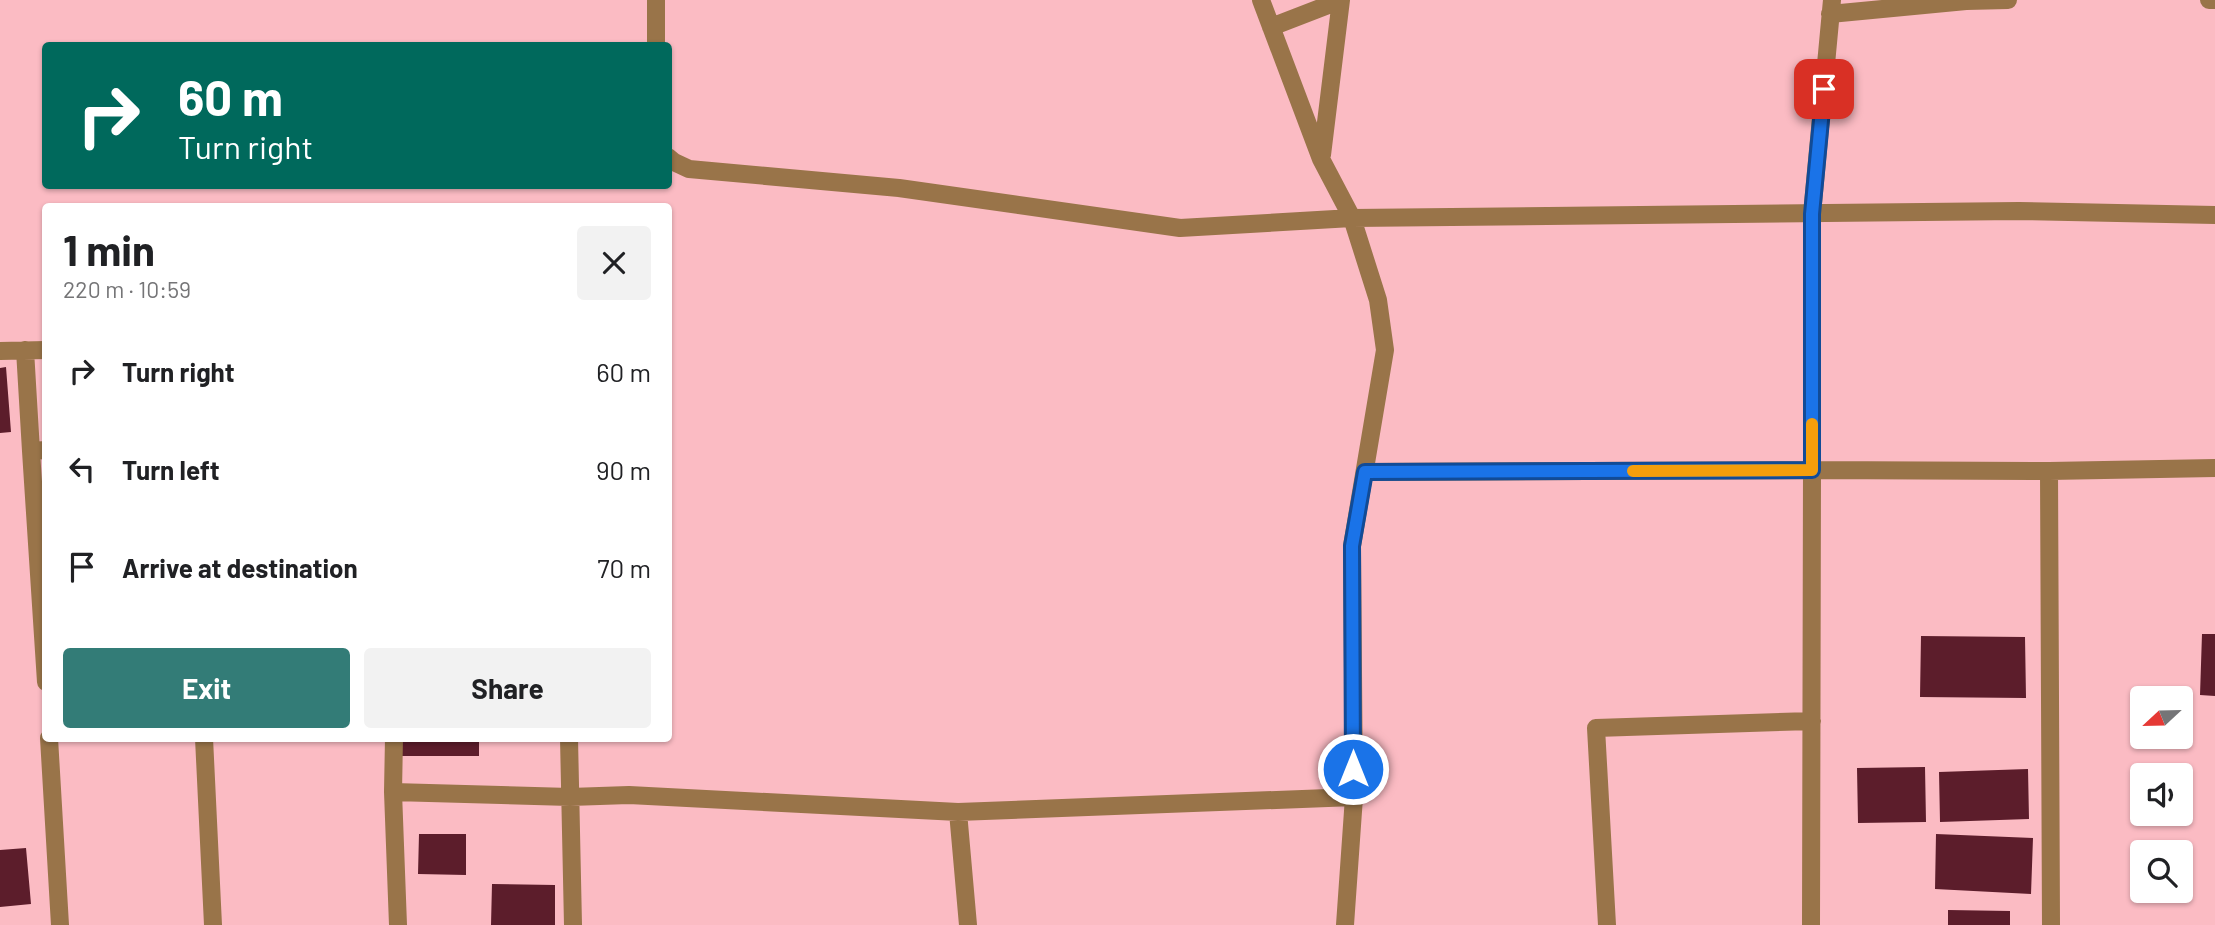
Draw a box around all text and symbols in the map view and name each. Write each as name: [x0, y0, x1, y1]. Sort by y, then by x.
pin: [1794, 59, 1854, 119]
text: 60 m: [178, 67, 283, 126]
icon: right: [63, 70, 154, 161]
icon: arrive: [1805, 70, 1843, 108]
text: Turn right: [178, 127, 313, 165]
text: 1 min: [63, 224, 155, 274]
button: close: [577, 226, 651, 300]
text: 220 m · 10:59: [63, 275, 191, 303]
icon: right: [63, 352, 101, 390]
text: Turn right: [122, 356, 235, 387]
text: 60 m: [596, 356, 651, 387]
icon: left: [63, 450, 101, 488]
text: Turn left: [122, 454, 220, 485]
text: 90 m: [596, 454, 651, 485]
icon: arrive: [63, 548, 101, 586]
text: Arrive at destination: [122, 552, 358, 583]
text: 70 m: [597, 552, 651, 583]
button: Exit: [63, 648, 350, 728]
button: Share: [364, 648, 651, 728]
north arrow: [2130, 686, 2193, 749]
map controls: [2130, 686, 2193, 903]
position arrow: [1316, 732, 1390, 806]
button: sound: [2130, 763, 2193, 826]
button: search: [2130, 840, 2193, 903]

